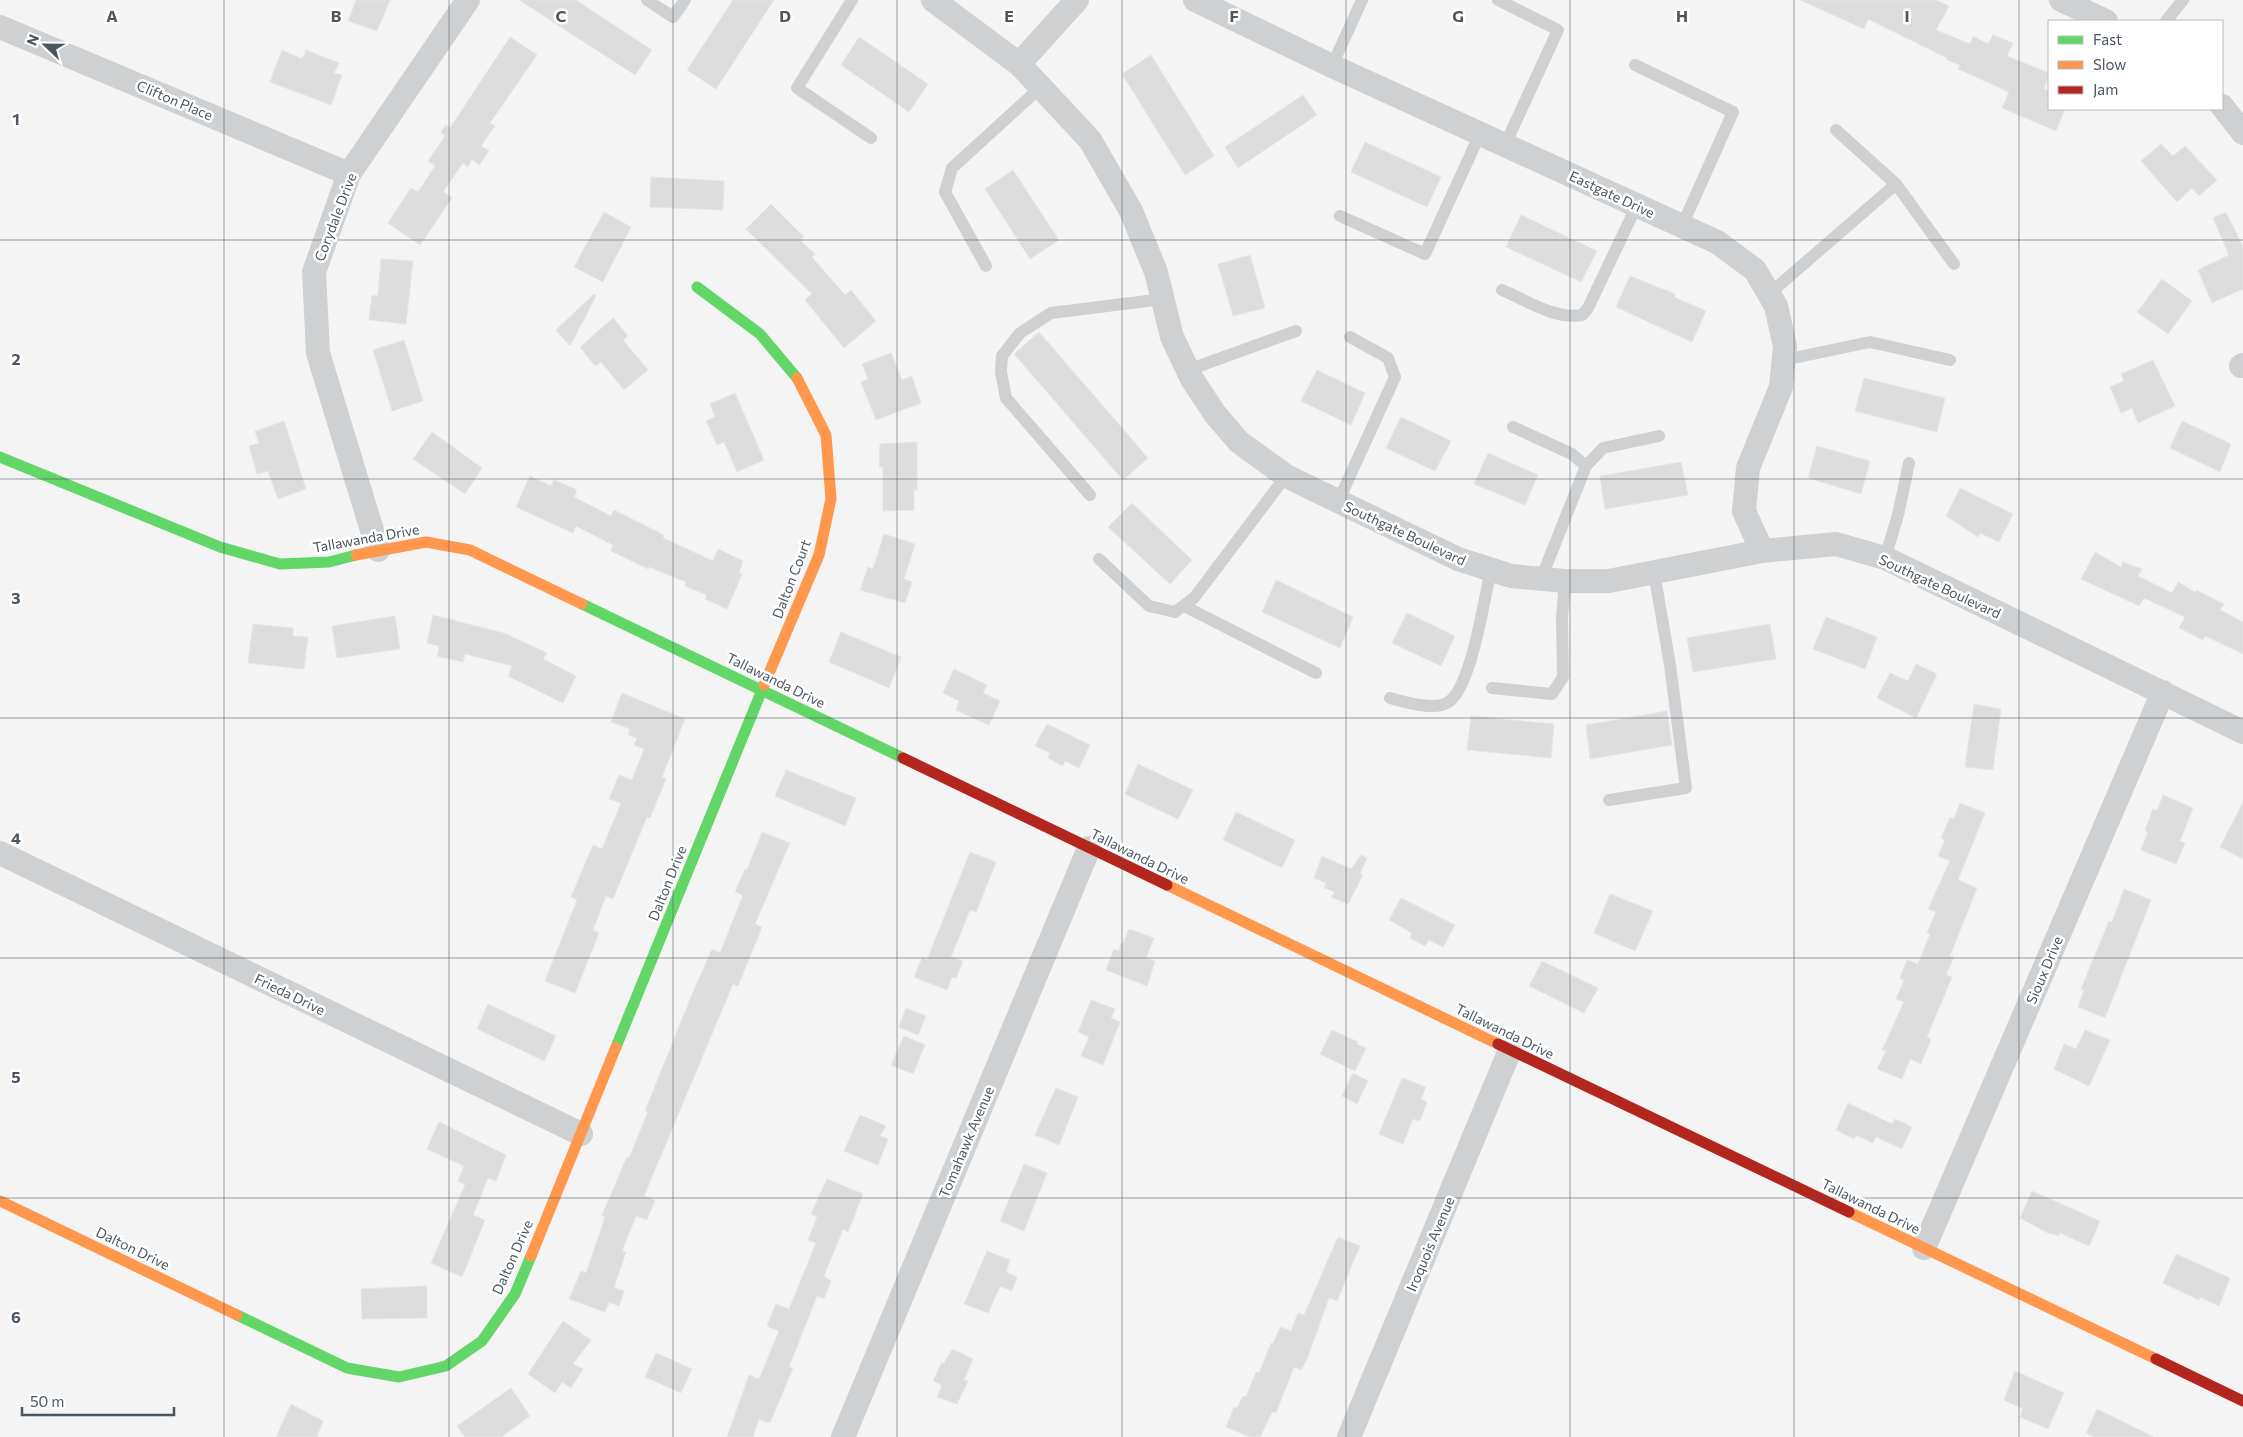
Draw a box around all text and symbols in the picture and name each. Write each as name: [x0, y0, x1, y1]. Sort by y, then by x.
text: A: [106, 6, 118, 25]
text: B: [331, 6, 342, 25]
text: C: [556, 6, 567, 25]
text: D: [779, 6, 791, 25]
text: E: [1004, 6, 1014, 25]
text: F: [1229, 6, 1239, 25]
text: G: [1452, 6, 1464, 25]
text: H: [1676, 6, 1688, 25]
text: I: [1904, 6, 1910, 25]
north arrow: [20, 20, 70, 70]
legend: [2048, 20, 2223, 110]
text: Fast: [2093, 30, 2122, 48]
text: N: [23, 32, 42, 48]
text: Slow: [2093, 55, 2126, 73]
street label: Clifton Place: [134, 76, 216, 124]
text: Jam: [2093, 80, 2118, 98]
text: 1: [12, 109, 20, 128]
street label: Eastgate Drive: [1567, 167, 1657, 221]
street label: Corydale Drive: [310, 170, 360, 264]
text: 2: [11, 349, 21, 368]
street label: Southgate Boulevard: [1341, 497, 1469, 569]
street label: Tallawanda Drive: [311, 520, 421, 556]
street label: Dalton Court: [768, 537, 814, 621]
street label: Southgate Boulevard: [1876, 550, 2004, 622]
text: 3: [11, 588, 21, 607]
street label: Tallawanda Drive: [724, 649, 828, 711]
street label: Tallawanda Drive: [1088, 825, 1192, 887]
text: 4: [11, 828, 21, 847]
street label: Dalton Drive: [644, 843, 690, 923]
street label: Sioux Drive: [2022, 934, 2066, 1006]
street label: Frieda Drive: [252, 970, 328, 1018]
street label: Tallawanda Drive: [1453, 1000, 1557, 1062]
text: 5: [11, 1067, 21, 1086]
street label: Tomahawk Avenue: [935, 1084, 997, 1200]
street label: Tallawanda Drive: [1819, 1175, 1923, 1237]
street label: Iroquois Avenue: [1402, 1194, 1458, 1294]
street label: Dalton Drive: [488, 1217, 536, 1297]
street label: Dalton Drive: [93, 1223, 173, 1273]
text: 6: [11, 1307, 21, 1326]
scale bar: [22, 1384, 175, 1416]
text: 50 m: [30, 1392, 64, 1410]

